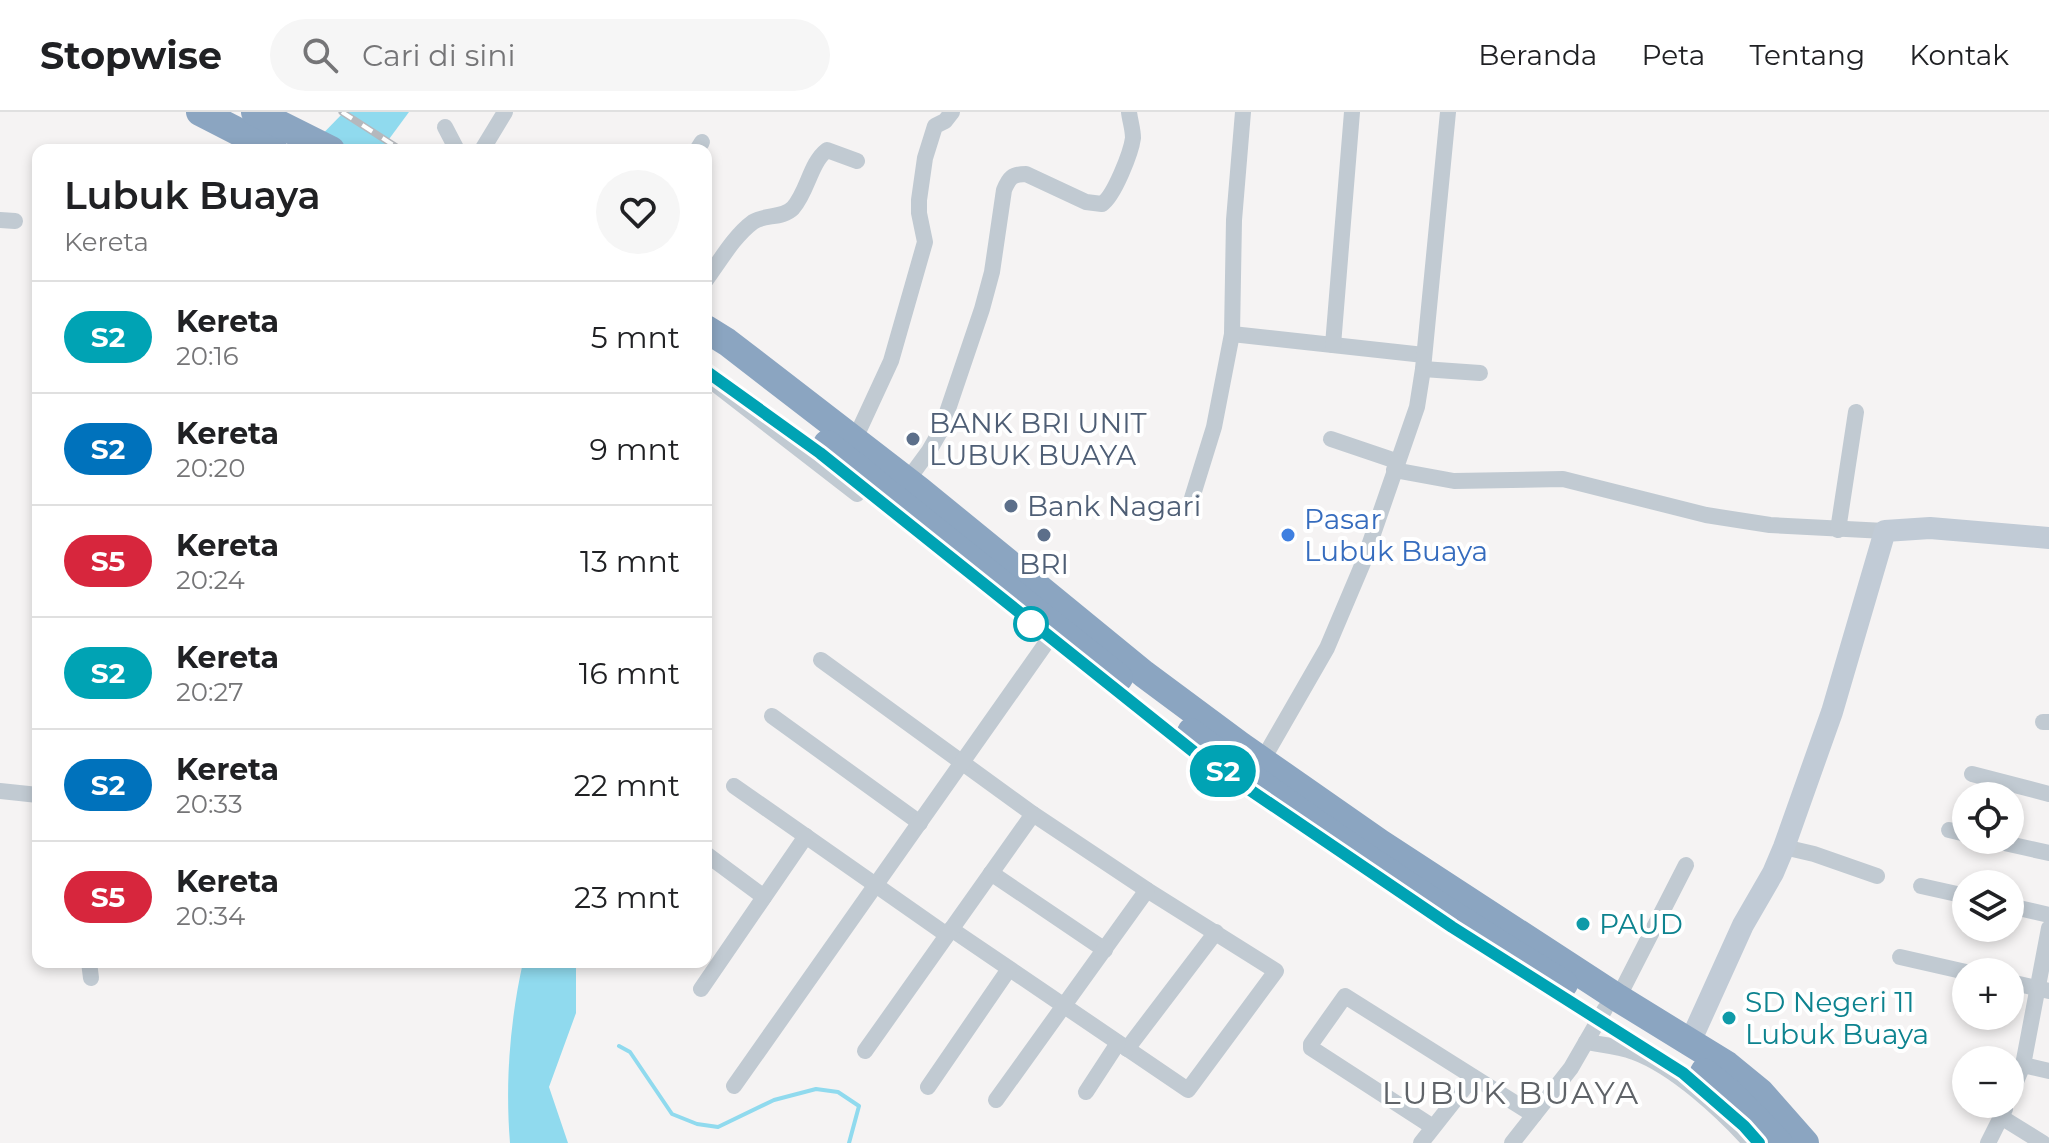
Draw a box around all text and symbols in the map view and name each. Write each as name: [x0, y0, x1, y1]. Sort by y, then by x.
search box: [270, 19, 830, 91]
text: Stopwise: [40, 32, 222, 79]
icon: search: [298, 33, 342, 77]
text: Cari di sini: [362, 37, 516, 74]
text: Beranda: [1478, 38, 1597, 72]
text: Peta: [1641, 38, 1705, 72]
text: Tentang: [1749, 38, 1865, 72]
text: Kontak: [1909, 38, 2009, 72]
button: heart: [596, 170, 680, 254]
text: Lubuk Buaya: [64, 172, 321, 219]
text: Kereta: [64, 226, 149, 258]
text: Kereta: [176, 303, 279, 340]
text: 5 mnt: [591, 319, 680, 356]
text: S2: [91, 320, 125, 354]
text: 20:16: [176, 340, 239, 372]
place label: BANK BRI UNIT LUBUK BUAYA: [929, 406, 1147, 472]
text: Kereta: [176, 415, 279, 452]
marker: BANK BRI UNIT LUBUK BUAYA: [904, 430, 922, 448]
text: 9 mnt: [590, 431, 680, 468]
text: S2: [91, 432, 125, 466]
text: 20:20: [176, 452, 245, 484]
place label: Bank Nagari: [1027, 489, 1201, 523]
marker: Bank Nagari: [1002, 497, 1020, 515]
place label: Pasar Lubuk Buaya: [1304, 502, 1488, 568]
marker: BRI: [1035, 526, 1053, 544]
marker: Pasar Lubuk Buaya: [1279, 526, 1297, 544]
text: Kereta: [176, 527, 279, 564]
text: 13 mnt: [580, 543, 680, 580]
text: S5: [91, 544, 125, 578]
place label: BRI: [1019, 547, 1069, 581]
text: 20:24: [176, 564, 245, 596]
unlabelled marker: [1014, 607, 1048, 641]
text: Kereta: [176, 639, 279, 676]
text: 16 mnt: [579, 655, 680, 692]
text: S2: [91, 656, 125, 690]
text: 20:27: [176, 676, 243, 708]
line badge: S2: [1187, 745, 1259, 797]
text: Kereta: [176, 751, 279, 788]
text: S2: [1206, 754, 1240, 788]
text: 22 mnt: [574, 767, 680, 804]
text: S2: [91, 768, 125, 802]
map controls: [1952, 782, 2024, 1118]
button: locate: [1952, 782, 2024, 854]
text: 20:33: [176, 788, 243, 820]
text: Kereta: [176, 863, 279, 900]
button: layers: [1952, 870, 2024, 942]
text: 23 mnt: [574, 879, 680, 916]
text: S5: [91, 880, 125, 914]
text: 20:34: [176, 900, 245, 932]
place label: PAUD: [1599, 907, 1683, 941]
marker: PAUD: [1574, 915, 1592, 933]
button: +: [1952, 958, 2024, 1030]
place label: SD Negeri 11 Lubuk Buaya: [1745, 985, 1929, 1051]
marker: SD Negeri 11 Lubuk Buaya: [1720, 1009, 1738, 1027]
button: −: [1952, 1046, 2024, 1118]
district label: LUBUK BUAYA: [1382, 1073, 1640, 1112]

